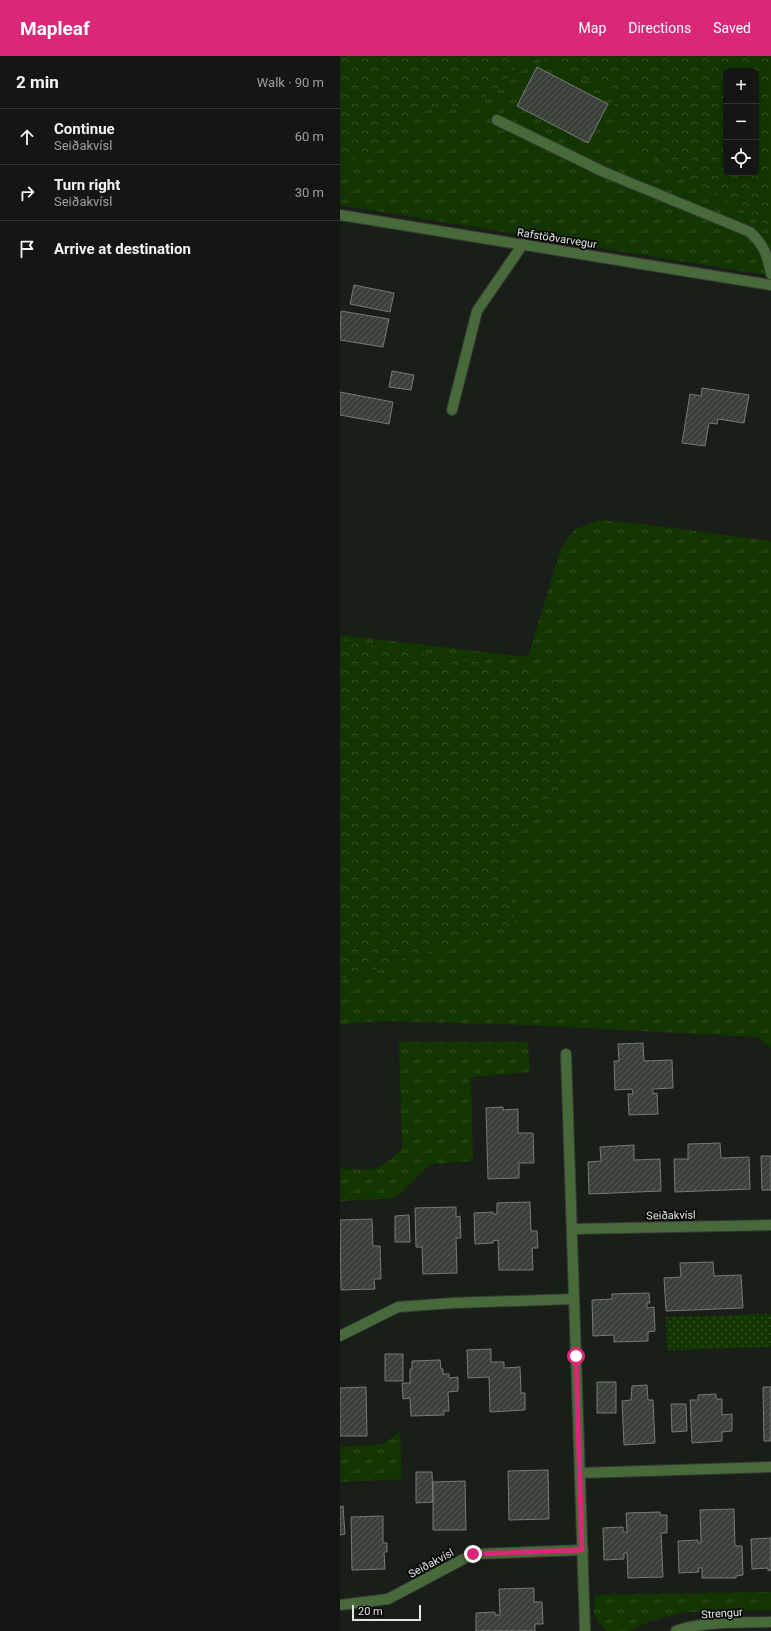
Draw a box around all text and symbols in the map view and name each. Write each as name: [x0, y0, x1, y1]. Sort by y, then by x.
text: Mapleaf: [20, 17, 90, 40]
text: Map: [579, 20, 606, 36]
text: Directions: [628, 20, 691, 36]
text: Saved: [713, 20, 751, 36]
map controls: [723, 68, 759, 176]
button: +: [723, 68, 759, 104]
text: 2 min: [16, 72, 59, 92]
text: Walk · 90 m: [257, 75, 324, 90]
button: −: [723, 104, 759, 140]
text: Continue: [54, 120, 115, 138]
icon: ahead: [16, 126, 38, 148]
text: 60 m: [295, 129, 324, 144]
text: Seiðakvísl: [54, 138, 112, 153]
button: locate: [723, 140, 759, 176]
text: Turn right: [54, 176, 120, 194]
icon: right: [16, 182, 38, 204]
text: 30 m: [295, 185, 324, 200]
text: Seiðakvísl: [54, 194, 112, 209]
street label: Rafstöðvarvegur: [516, 226, 598, 251]
icon: arrive: [16, 238, 38, 260]
text: Arrive at destination: [54, 240, 191, 258]
street label: Seiðakvísl: [646, 1209, 696, 1222]
route start: [567, 1347, 585, 1365]
route end: [464, 1545, 482, 1563]
street label: Seiðakvísl: [406, 1546, 456, 1581]
scale bar: [352, 1603, 421, 1622]
text: 20 m: [358, 1605, 383, 1618]
street label: Strengur: [701, 1606, 744, 1621]

